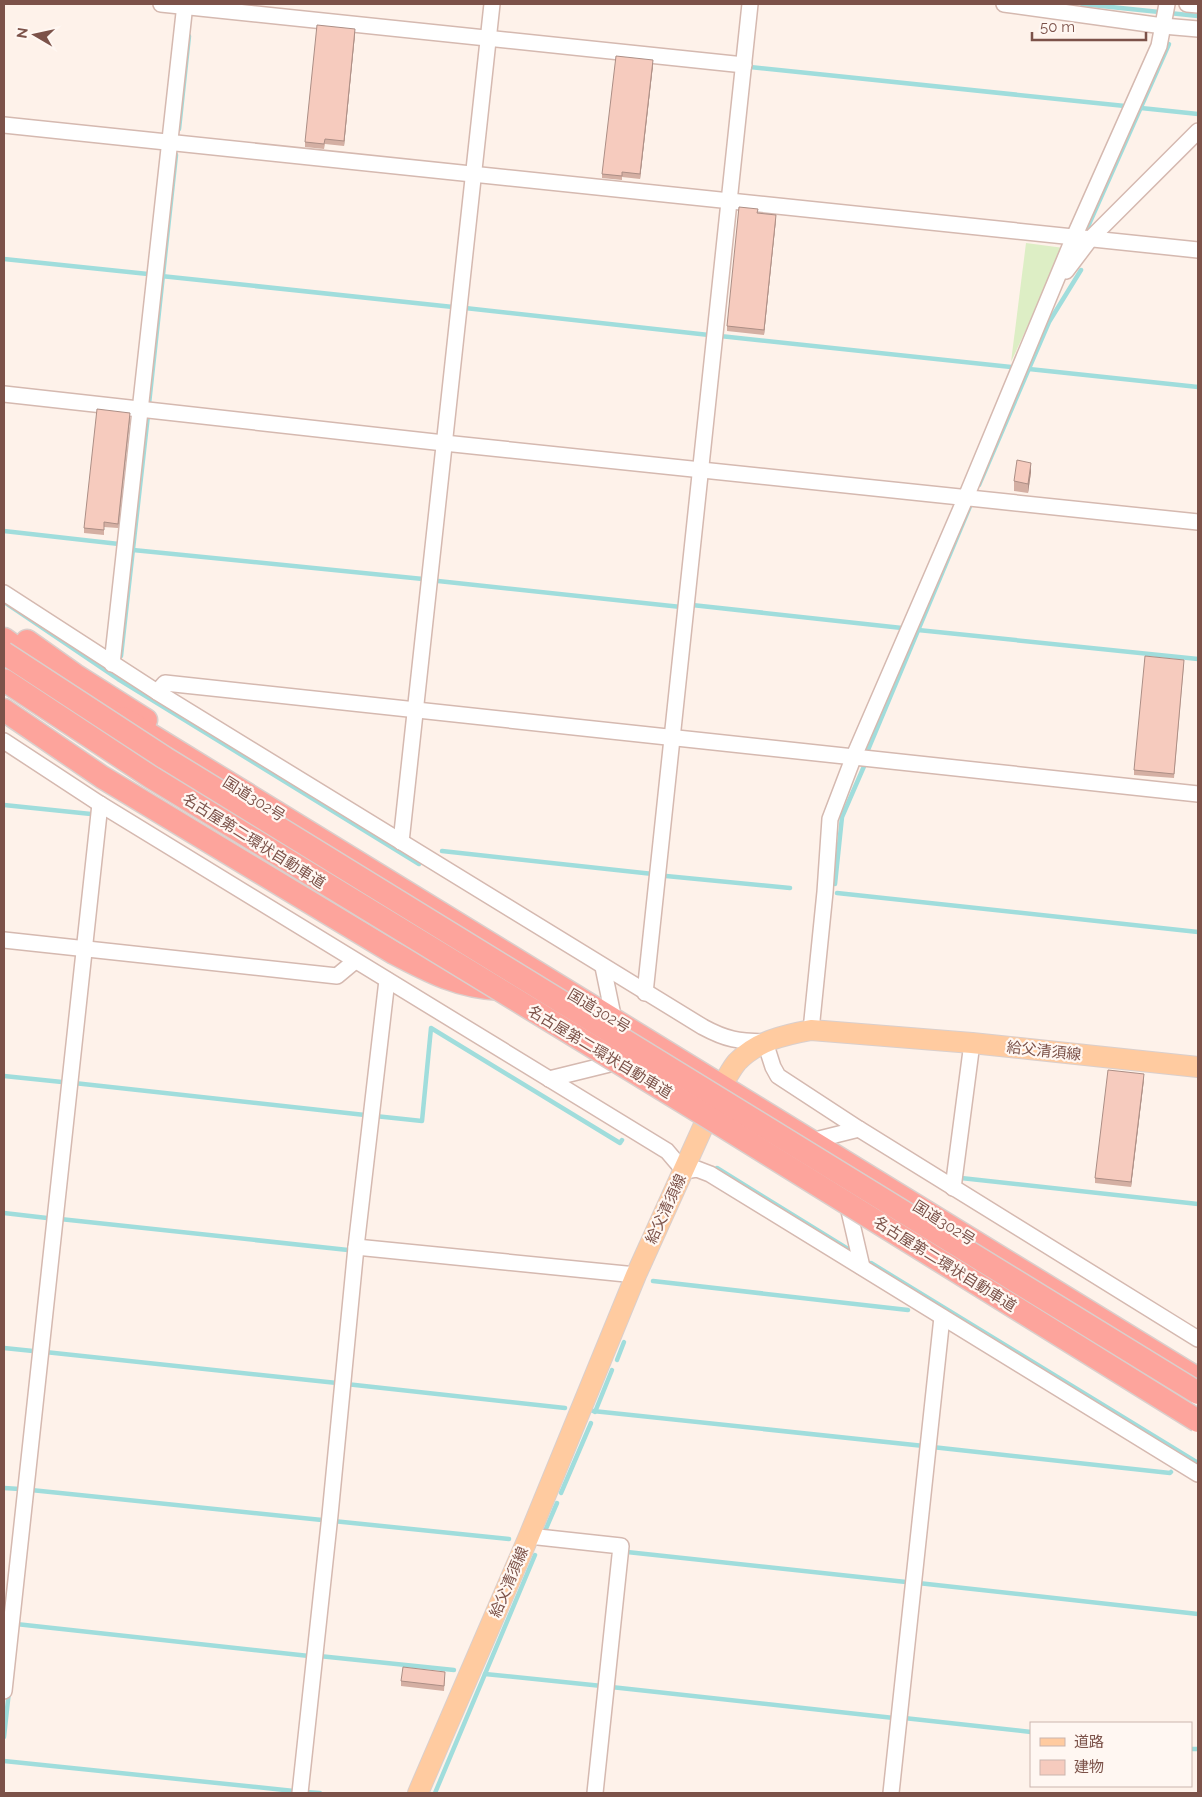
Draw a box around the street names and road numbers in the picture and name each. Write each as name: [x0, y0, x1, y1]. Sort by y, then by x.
street label: 国道302号: [220, 773, 288, 825]
street label: 名古屋第二環状自動車道: [179, 790, 329, 892]
street label: 国道302号: [564, 985, 634, 1037]
street label: 名古屋第二環状自動車道: [525, 1002, 675, 1102]
street label: 給父清須線: [1006, 1038, 1082, 1064]
street label: 給父清須線: [642, 1171, 690, 1247]
street label: 国道302号: [910, 1197, 978, 1249]
street label: 名古屋第二環状自動車道: [870, 1213, 1020, 1315]
street label: 給父清須線: [486, 1544, 532, 1620]

